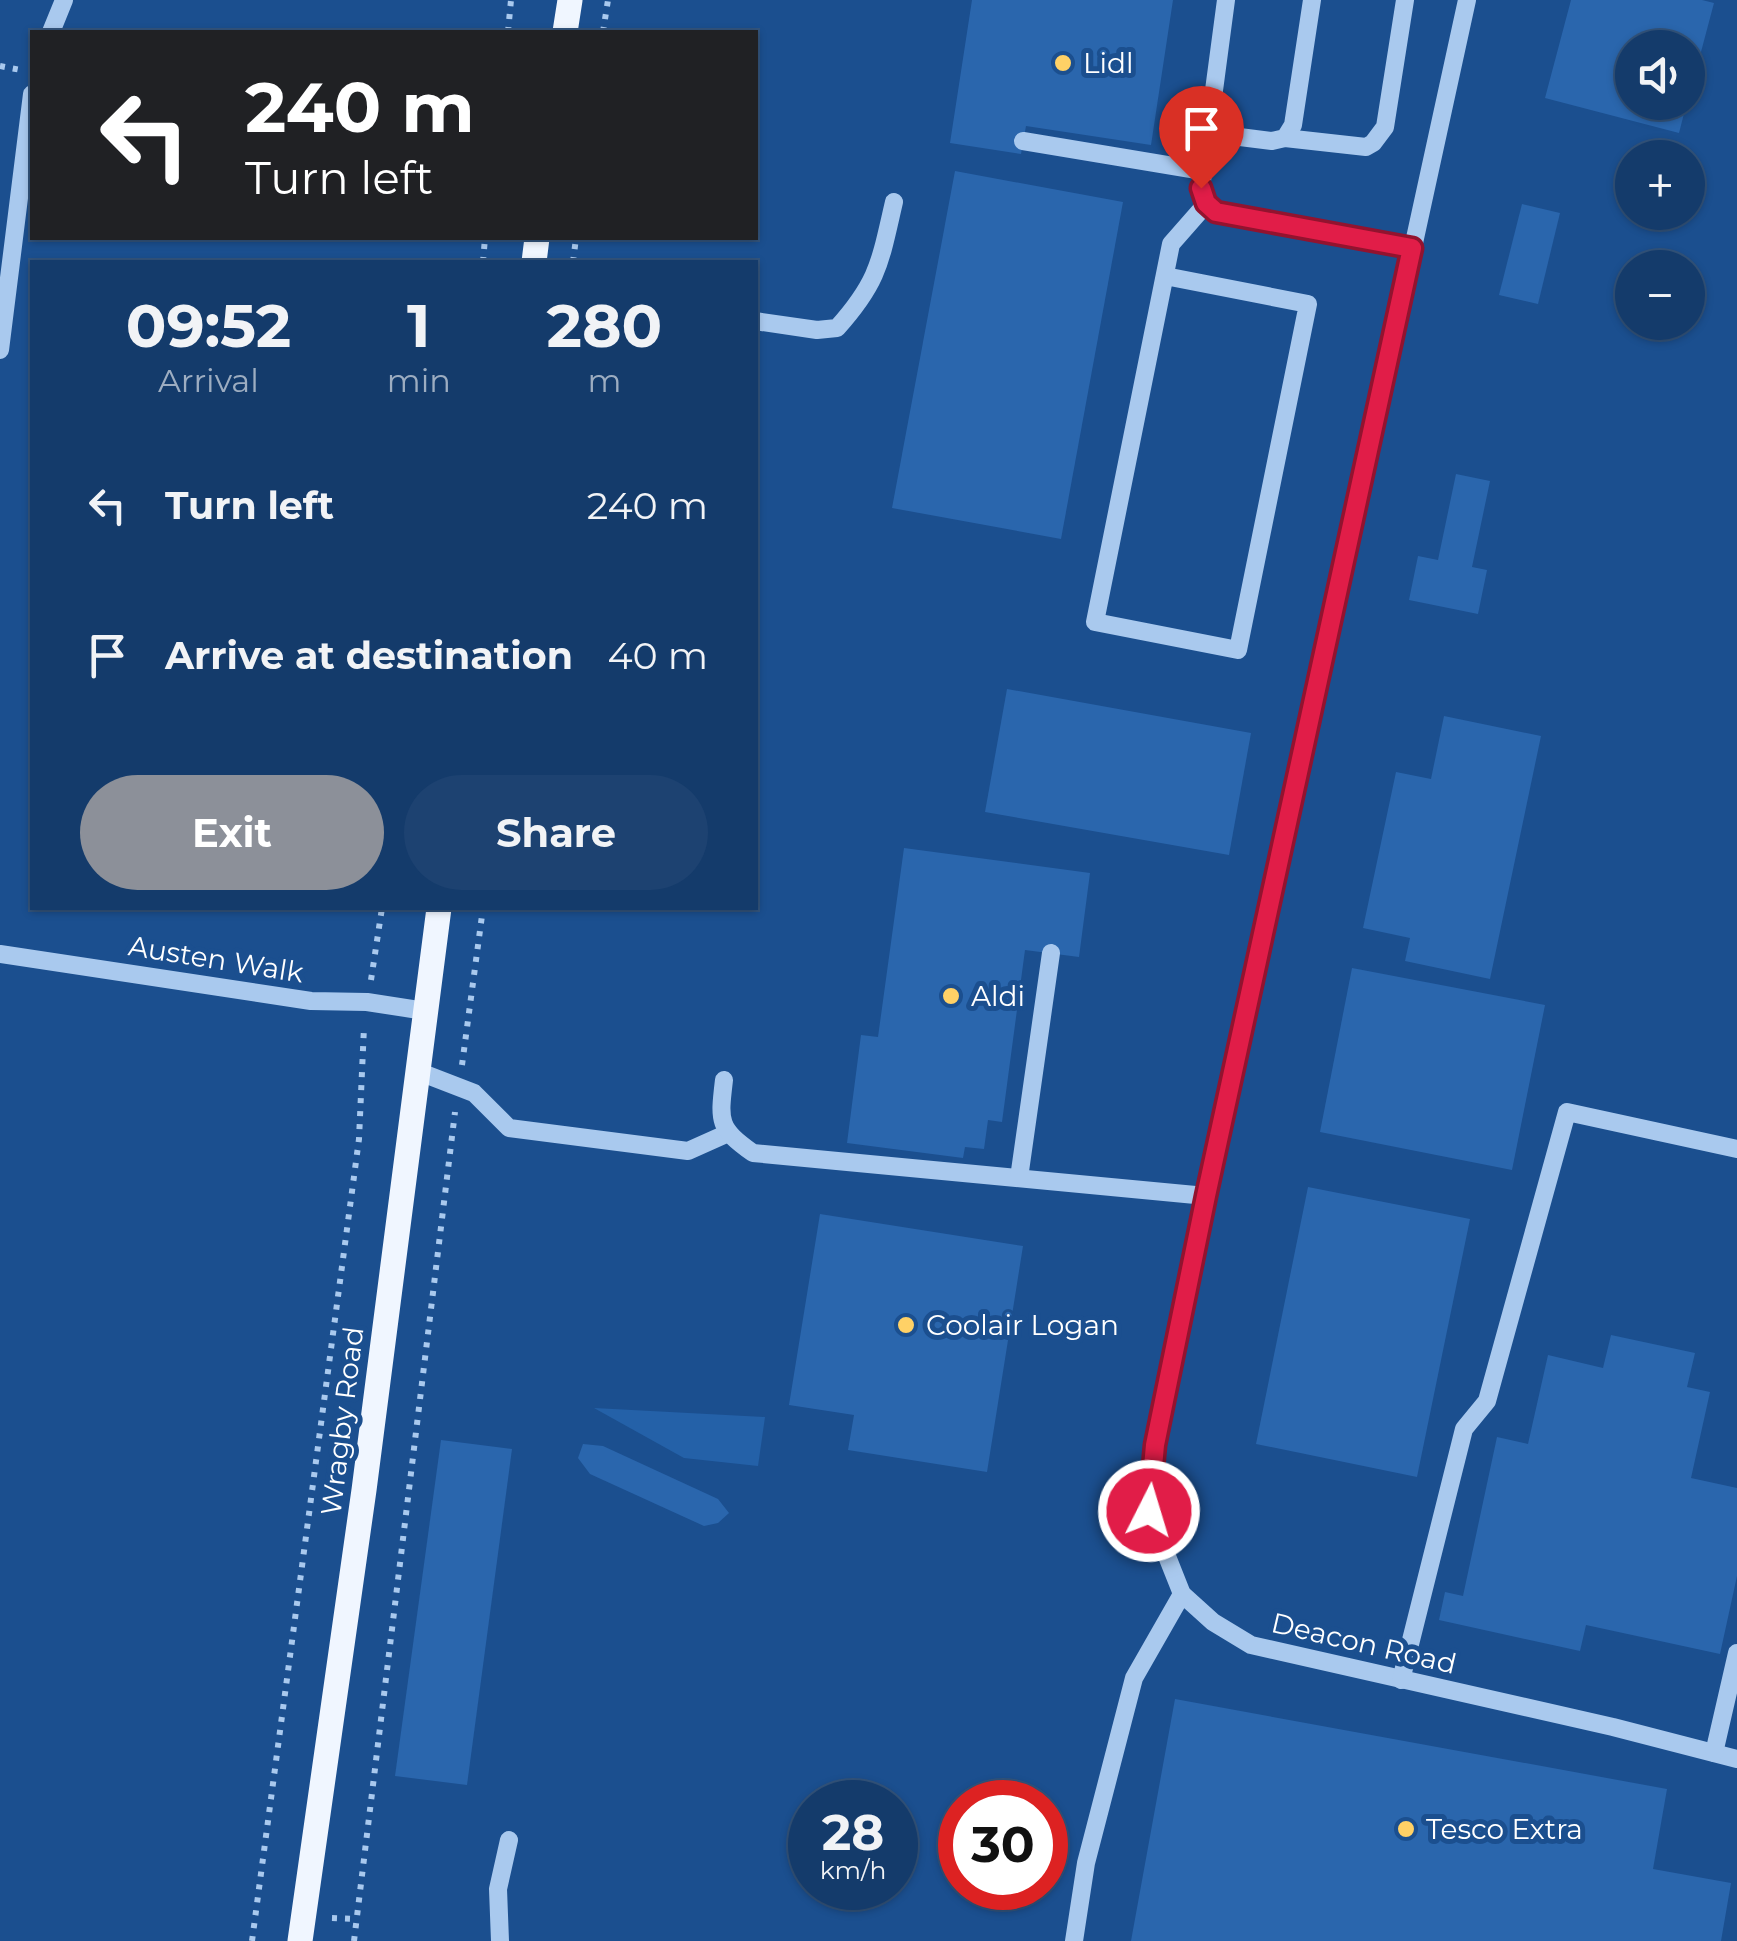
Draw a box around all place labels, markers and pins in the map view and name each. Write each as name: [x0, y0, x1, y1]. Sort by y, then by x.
place label: Lidl: [1083, 46, 1134, 80]
marker: Lidl: [1052, 52, 1074, 74]
pin: [1159, 86, 1244, 189]
place label: Aldi: [971, 979, 1025, 1013]
marker: Aldi: [940, 985, 962, 1007]
place label: Coolair Logan: [926, 1308, 1119, 1342]
marker: Coolair Logan: [895, 1314, 917, 1336]
place label: Tesco Extra: [1426, 1812, 1583, 1846]
marker: Tesco Extra: [1395, 1818, 1417, 1840]

